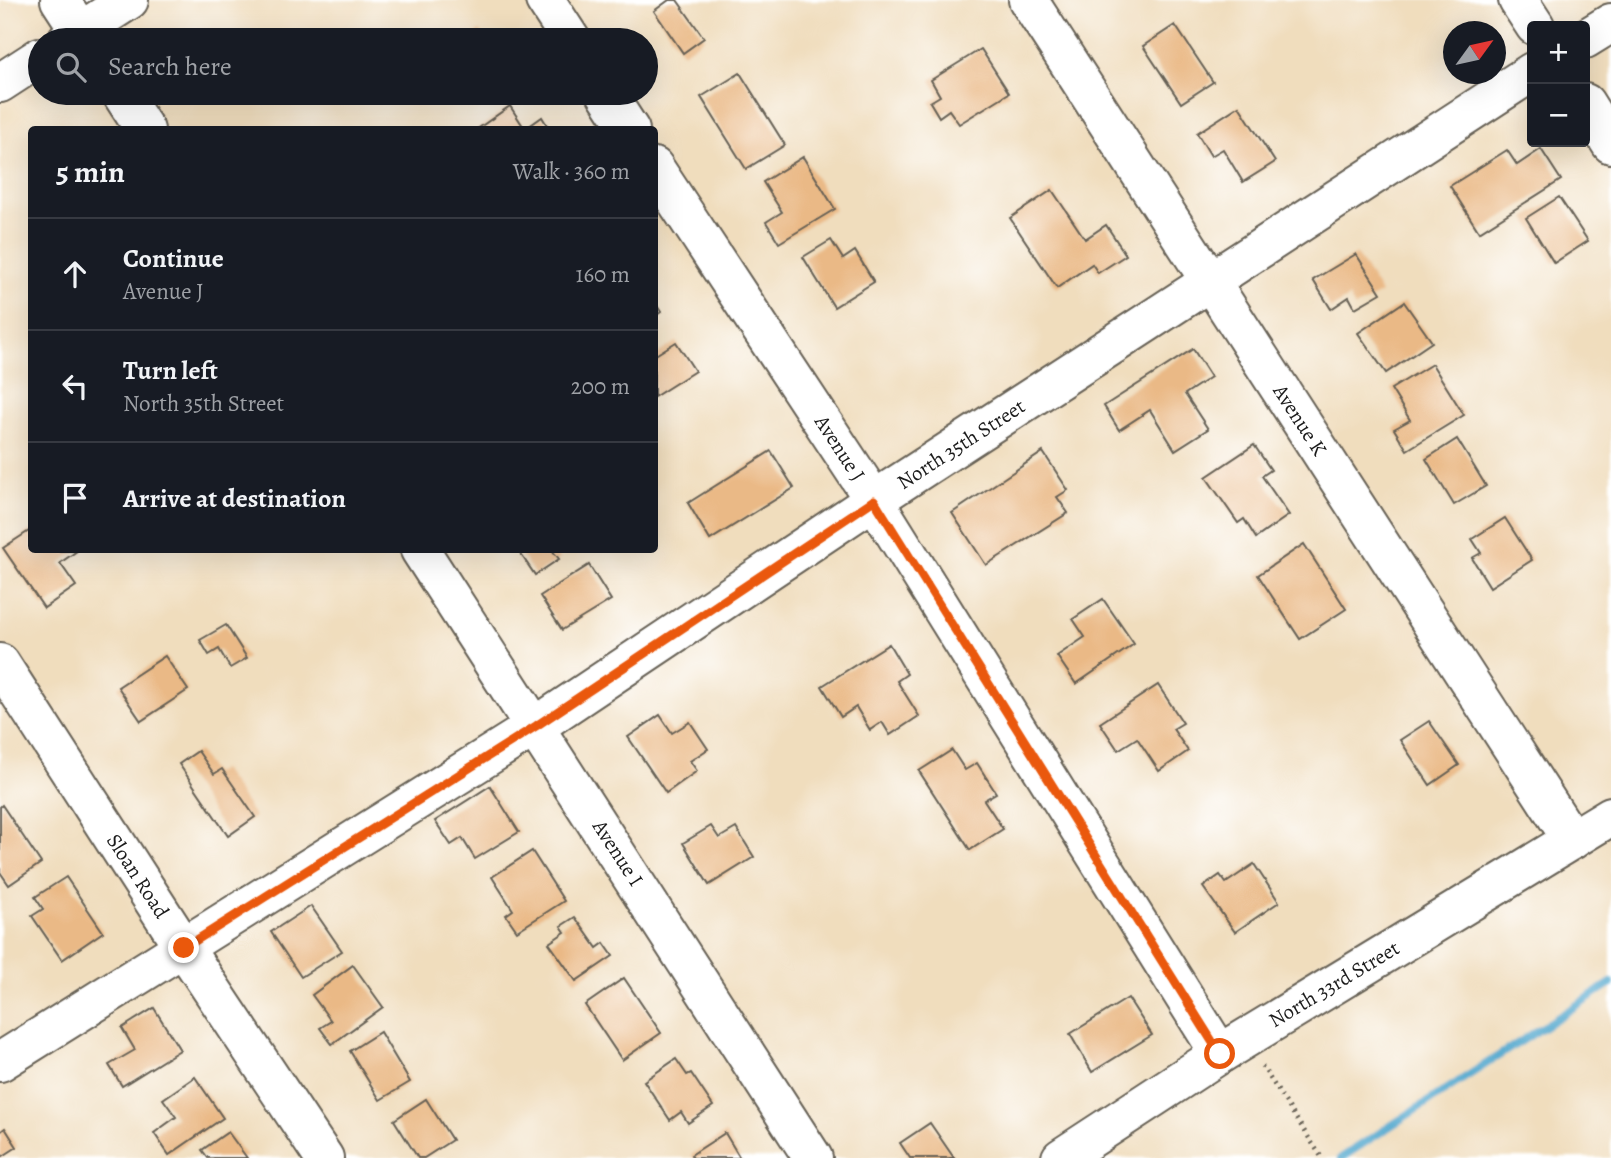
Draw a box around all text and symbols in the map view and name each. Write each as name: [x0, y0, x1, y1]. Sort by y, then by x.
north arrow: [1443, 21, 1506, 84]
map controls: [1527, 21, 1590, 147]
button: +: [1527, 21, 1590, 84]
search box: [28, 28, 658, 105]
icon: search: [52, 48, 90, 86]
text: Search here: [108, 49, 232, 84]
button: −: [1527, 84, 1590, 147]
text: 5 min: [56, 152, 125, 192]
text: Walk · 360 m: [513, 156, 630, 187]
text: Continue: [123, 241, 224, 276]
icon: ahead: [56, 255, 94, 293]
text: 160 m: [576, 259, 630, 290]
text: Avenue J: [123, 276, 204, 307]
text: Turn left: [123, 353, 218, 388]
icon: left: [56, 367, 94, 405]
text: 200 m: [571, 371, 630, 402]
street label: Avenue K: [1266, 378, 1333, 461]
text: North 35th Street: [123, 388, 284, 419]
street label: North 35th Street: [892, 392, 1030, 496]
street label: Avenue J: [808, 409, 872, 486]
icon: arrive: [56, 479, 94, 517]
text: Arrive at destination: [123, 481, 346, 516]
street label: Avenue I: [585, 813, 650, 892]
street label: Sloan Road: [100, 828, 176, 924]
route end: [168, 932, 199, 963]
street label: North 33rd Street: [1263, 934, 1405, 1034]
route start: [1204, 1038, 1235, 1069]

